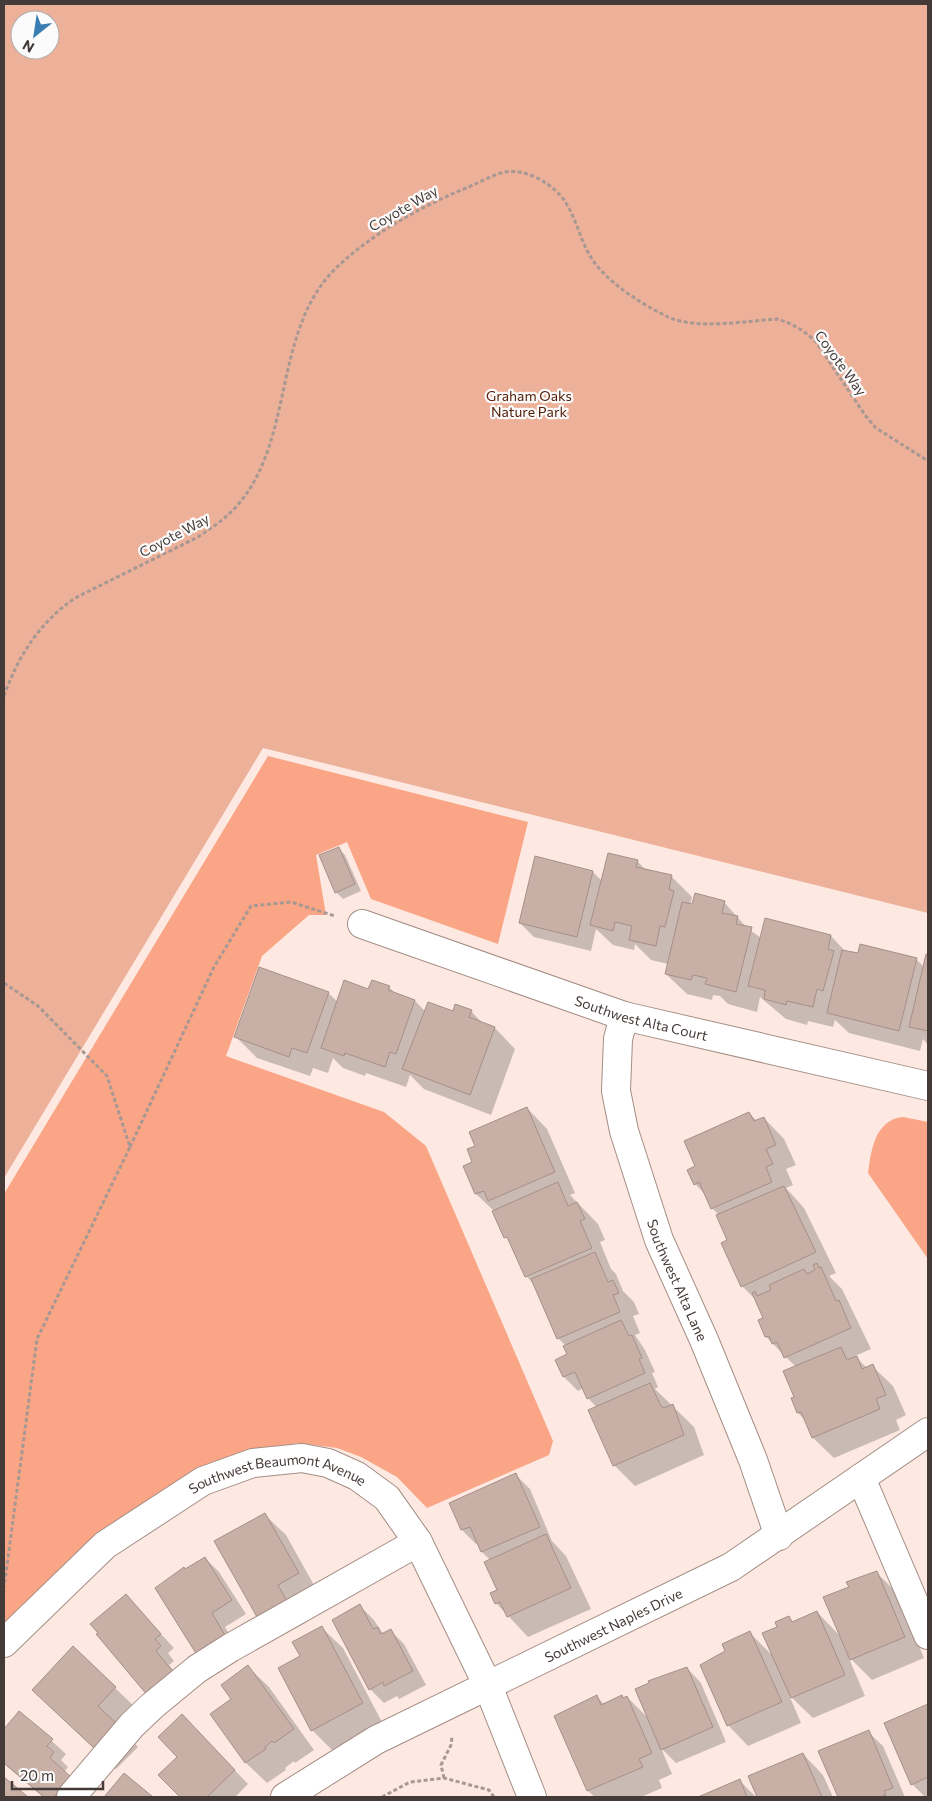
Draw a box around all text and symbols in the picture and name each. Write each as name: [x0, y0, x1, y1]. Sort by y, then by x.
north arrow: [10, 10, 60, 60]
text: N: [19, 37, 37, 57]
street label: Coyote Way: [366, 181, 440, 235]
street label: Coyote Way: [812, 327, 870, 399]
park label: Graham Oaks Nature Park: [486, 387, 572, 420]
street label: Coyote Way: [136, 510, 212, 560]
street label: Southwest Alta Court: [573, 991, 710, 1044]
street label: Southwest Alta Lane: [644, 1217, 712, 1343]
text: Southwest Beaumont Avenue: [185, 1449, 370, 1497]
street label: Southwest Beaumont Avenue: [184, 1477, 370, 1503]
street label: Southwest Naples Drive: [541, 1584, 685, 1665]
scale bar: [12, 1758, 104, 1790]
text: 20 m: [20, 1766, 54, 1784]

